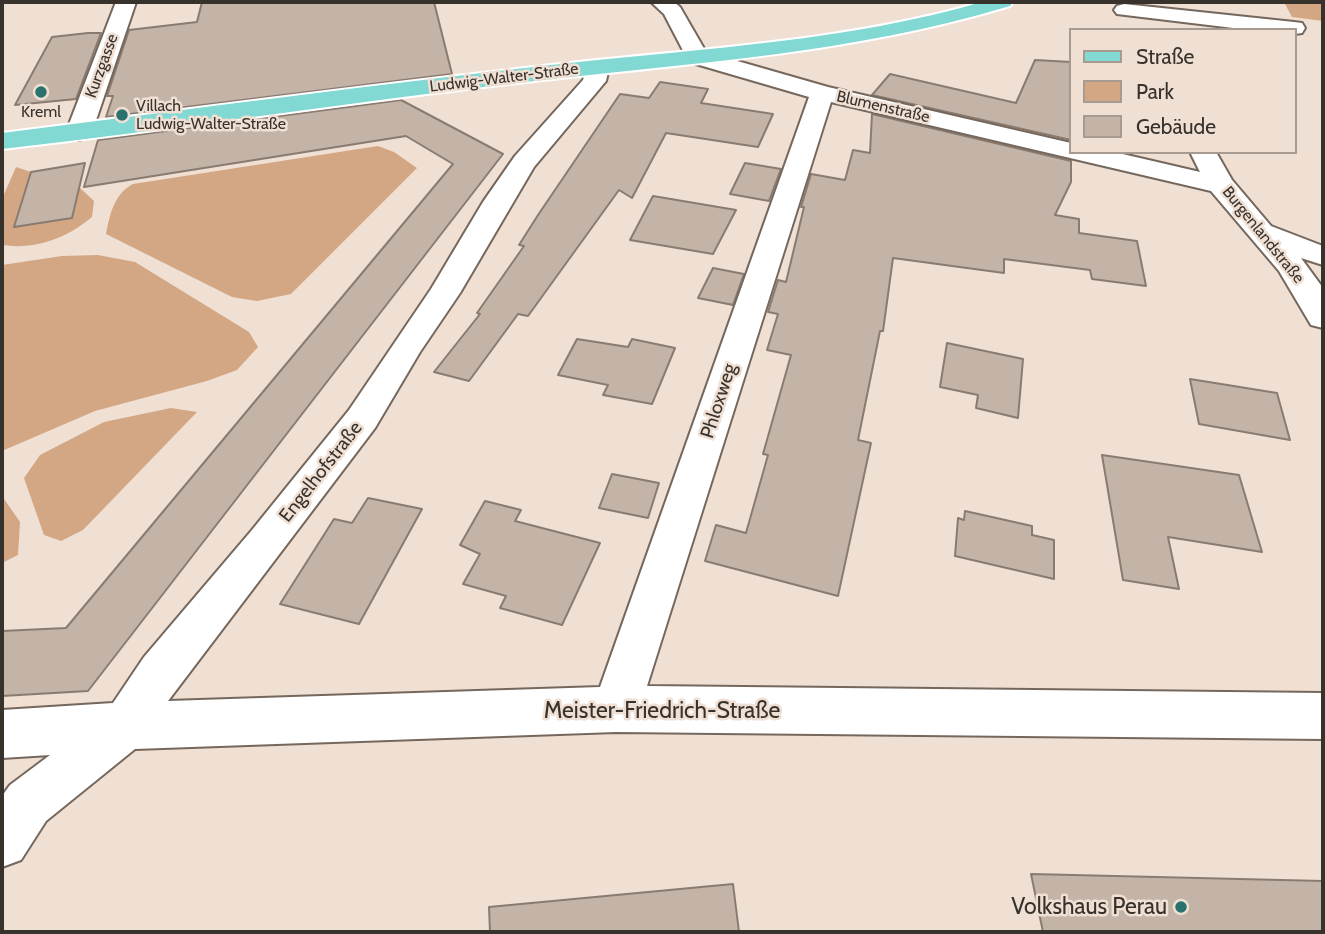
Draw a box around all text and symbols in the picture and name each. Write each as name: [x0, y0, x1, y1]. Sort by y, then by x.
legend: [1070, 28, 1297, 154]
street label: Kurzgasse: [82, 31, 122, 101]
text: Straße: [1136, 44, 1194, 69]
street label: Ludwig-Walter-Straße: [428, 59, 580, 97]
text: Park: [1136, 79, 1174, 104]
marker: Kreml: [33, 84, 49, 100]
street label: Blumenstraße: [835, 87, 931, 127]
place label: Villach Ludwig-Walter-Straße: [136, 96, 286, 134]
place label: Kreml: [21, 102, 61, 122]
marker: Villach Ludwig-Walter-Straße: [114, 107, 130, 123]
text: Gebäude: [1136, 114, 1216, 139]
street label: Burgenlandstraße: [1218, 183, 1308, 287]
street label: Phloxweg: [696, 361, 742, 441]
street label: Engelhofstraße: [275, 417, 367, 527]
street label: Meister-Friedrich-Straße: [544, 697, 780, 725]
place label: Volkshaus Perau: [1011, 893, 1167, 921]
marker: Volkshaus Perau: [1173, 899, 1189, 915]

